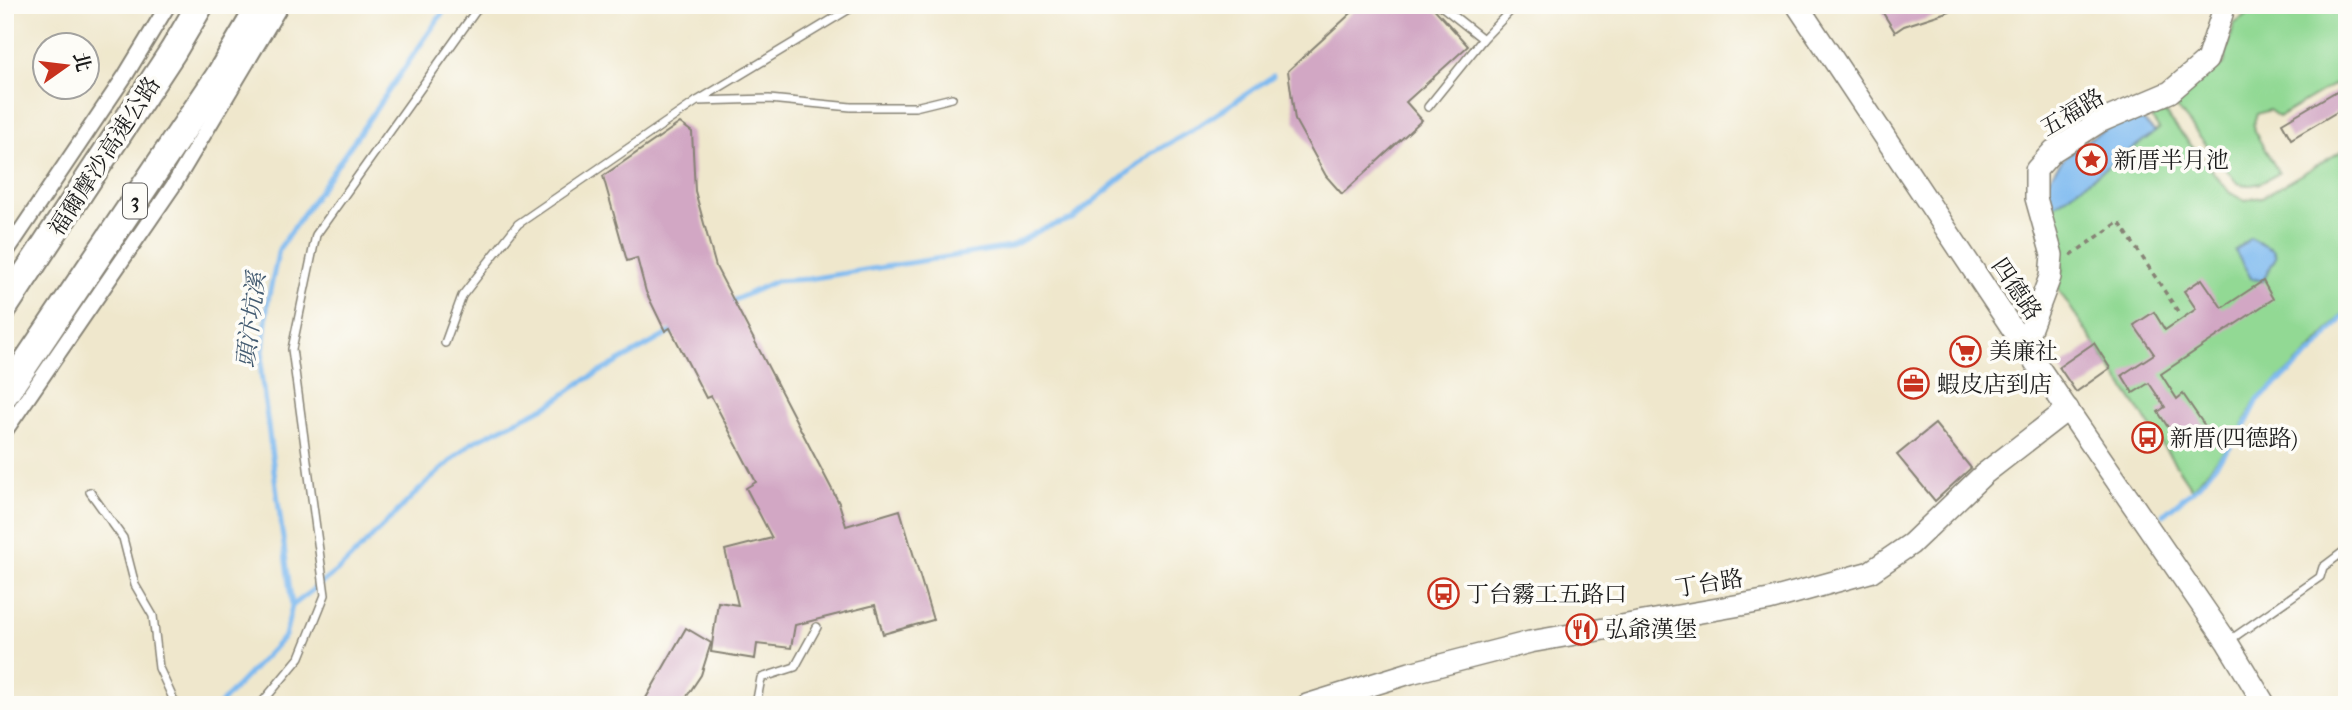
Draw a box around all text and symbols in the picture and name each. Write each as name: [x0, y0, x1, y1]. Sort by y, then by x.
north arrow: [32, 32, 102, 102]
text: 北: [69, 50, 94, 74]
street label: 福爾摩沙高速公路: [43, 72, 166, 241]
street label: 五福路: [2036, 83, 2109, 142]
place icon: 新厝半月池: [2074, 143, 2108, 177]
place label: 新厝半月池: [2114, 147, 2229, 174]
road number: 3: [123, 184, 147, 218]
street label: 四德路: [1986, 253, 2047, 325]
water label: 頭汴坑溪: [231, 268, 271, 369]
supermarket icon: 美廉社: [1949, 334, 1983, 368]
place label: 美廉社: [1989, 338, 2058, 365]
office icon: 蝦皮店到店: [1897, 367, 1931, 401]
place label: 蝦皮店到店: [1937, 371, 2052, 398]
bus stop icon: 新厝(四德路): [2130, 421, 2164, 455]
place label: 新厝(四德路): [2170, 425, 2298, 452]
street label: 丁台路: [1673, 565, 1745, 602]
bus stop icon: 丁台霧工五路口: [1426, 577, 1460, 611]
place label: 丁台霧工五路口: [1466, 581, 1627, 608]
restaurant icon: 弘爺漢堡: [1565, 612, 1599, 646]
place label: 弘爺漢堡: [1605, 616, 1697, 643]

